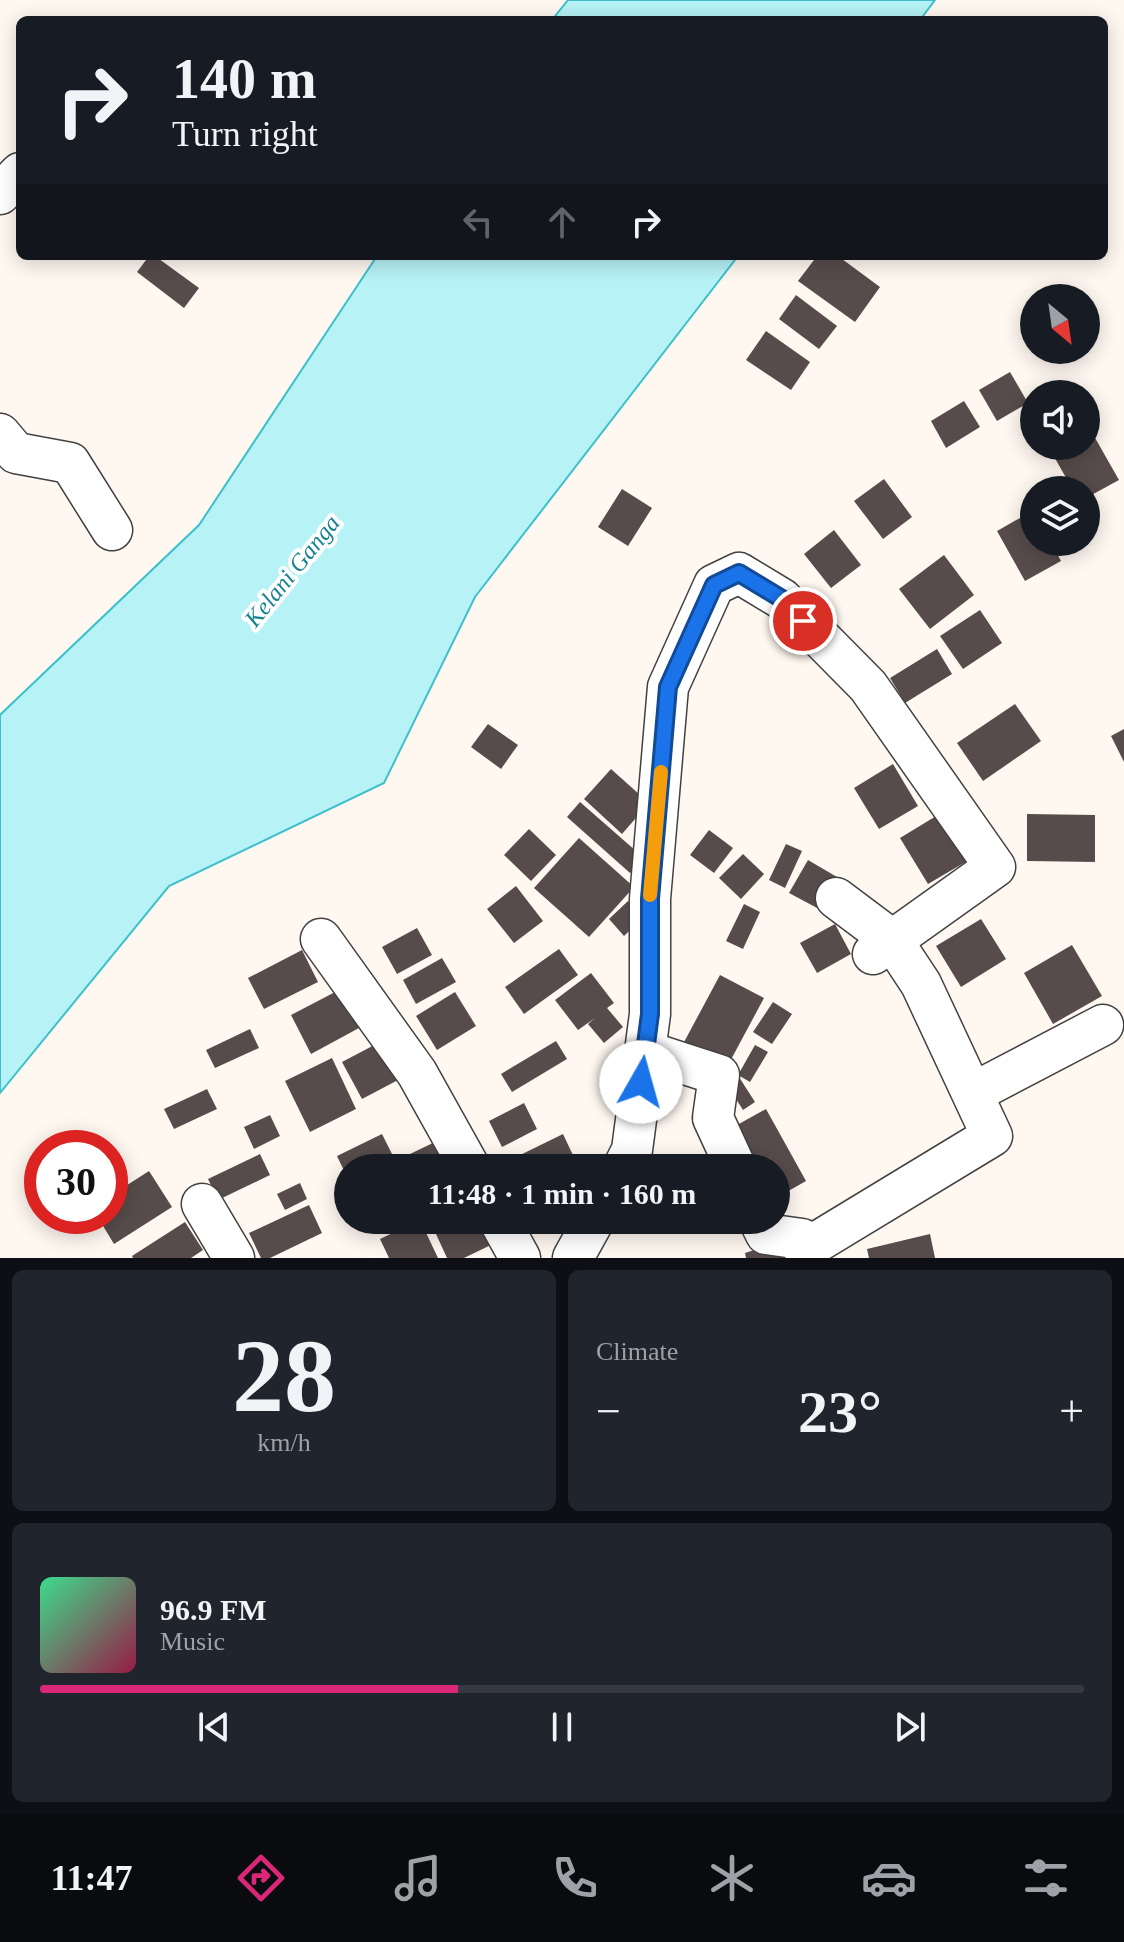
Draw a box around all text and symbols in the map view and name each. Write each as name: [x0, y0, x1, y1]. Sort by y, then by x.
icon: right: [40, 48, 144, 152]
text: 140 m: [172, 48, 317, 110]
text: Turn right: [172, 114, 318, 154]
icon: left: [456, 200, 500, 244]
icon: ahead: [540, 200, 584, 244]
icon: right: [624, 200, 668, 244]
north arrow: [1020, 284, 1100, 364]
map controls: [1020, 284, 1100, 556]
button: sound: [1020, 380, 1100, 460]
button: layers: [1020, 476, 1100, 556]
water label: Kelani Ganga: [239, 510, 345, 633]
pin: [769, 587, 837, 655]
icon: arrive: [781, 599, 825, 643]
position arrow: [599, 1040, 683, 1124]
speed limit sign: 30: [24, 1130, 128, 1234]
text: 11:48 · 1 min · 160 m: [428, 1177, 696, 1210]
text: 28: [232, 1318, 336, 1433]
text: Climate: [596, 1337, 678, 1366]
text: 23°: [798, 1379, 882, 1445]
text: −: [596, 1387, 621, 1436]
text: +: [1059, 1387, 1084, 1436]
text: km/h: [257, 1428, 311, 1457]
text: 96.9 FM: [160, 1593, 267, 1626]
text: Music: [160, 1627, 225, 1656]
icon: previous: [192, 1705, 236, 1749]
icon: pause: [540, 1705, 584, 1749]
icon: next: [888, 1705, 932, 1749]
icon: directions: [233, 1850, 289, 1906]
icon: music: [390, 1850, 446, 1906]
icon: phone: [547, 1850, 603, 1906]
icon: climate: [704, 1850, 760, 1906]
icon: car: [861, 1850, 917, 1906]
icon: filters: [1018, 1850, 1074, 1906]
text: 11:47: [50, 1858, 132, 1898]

